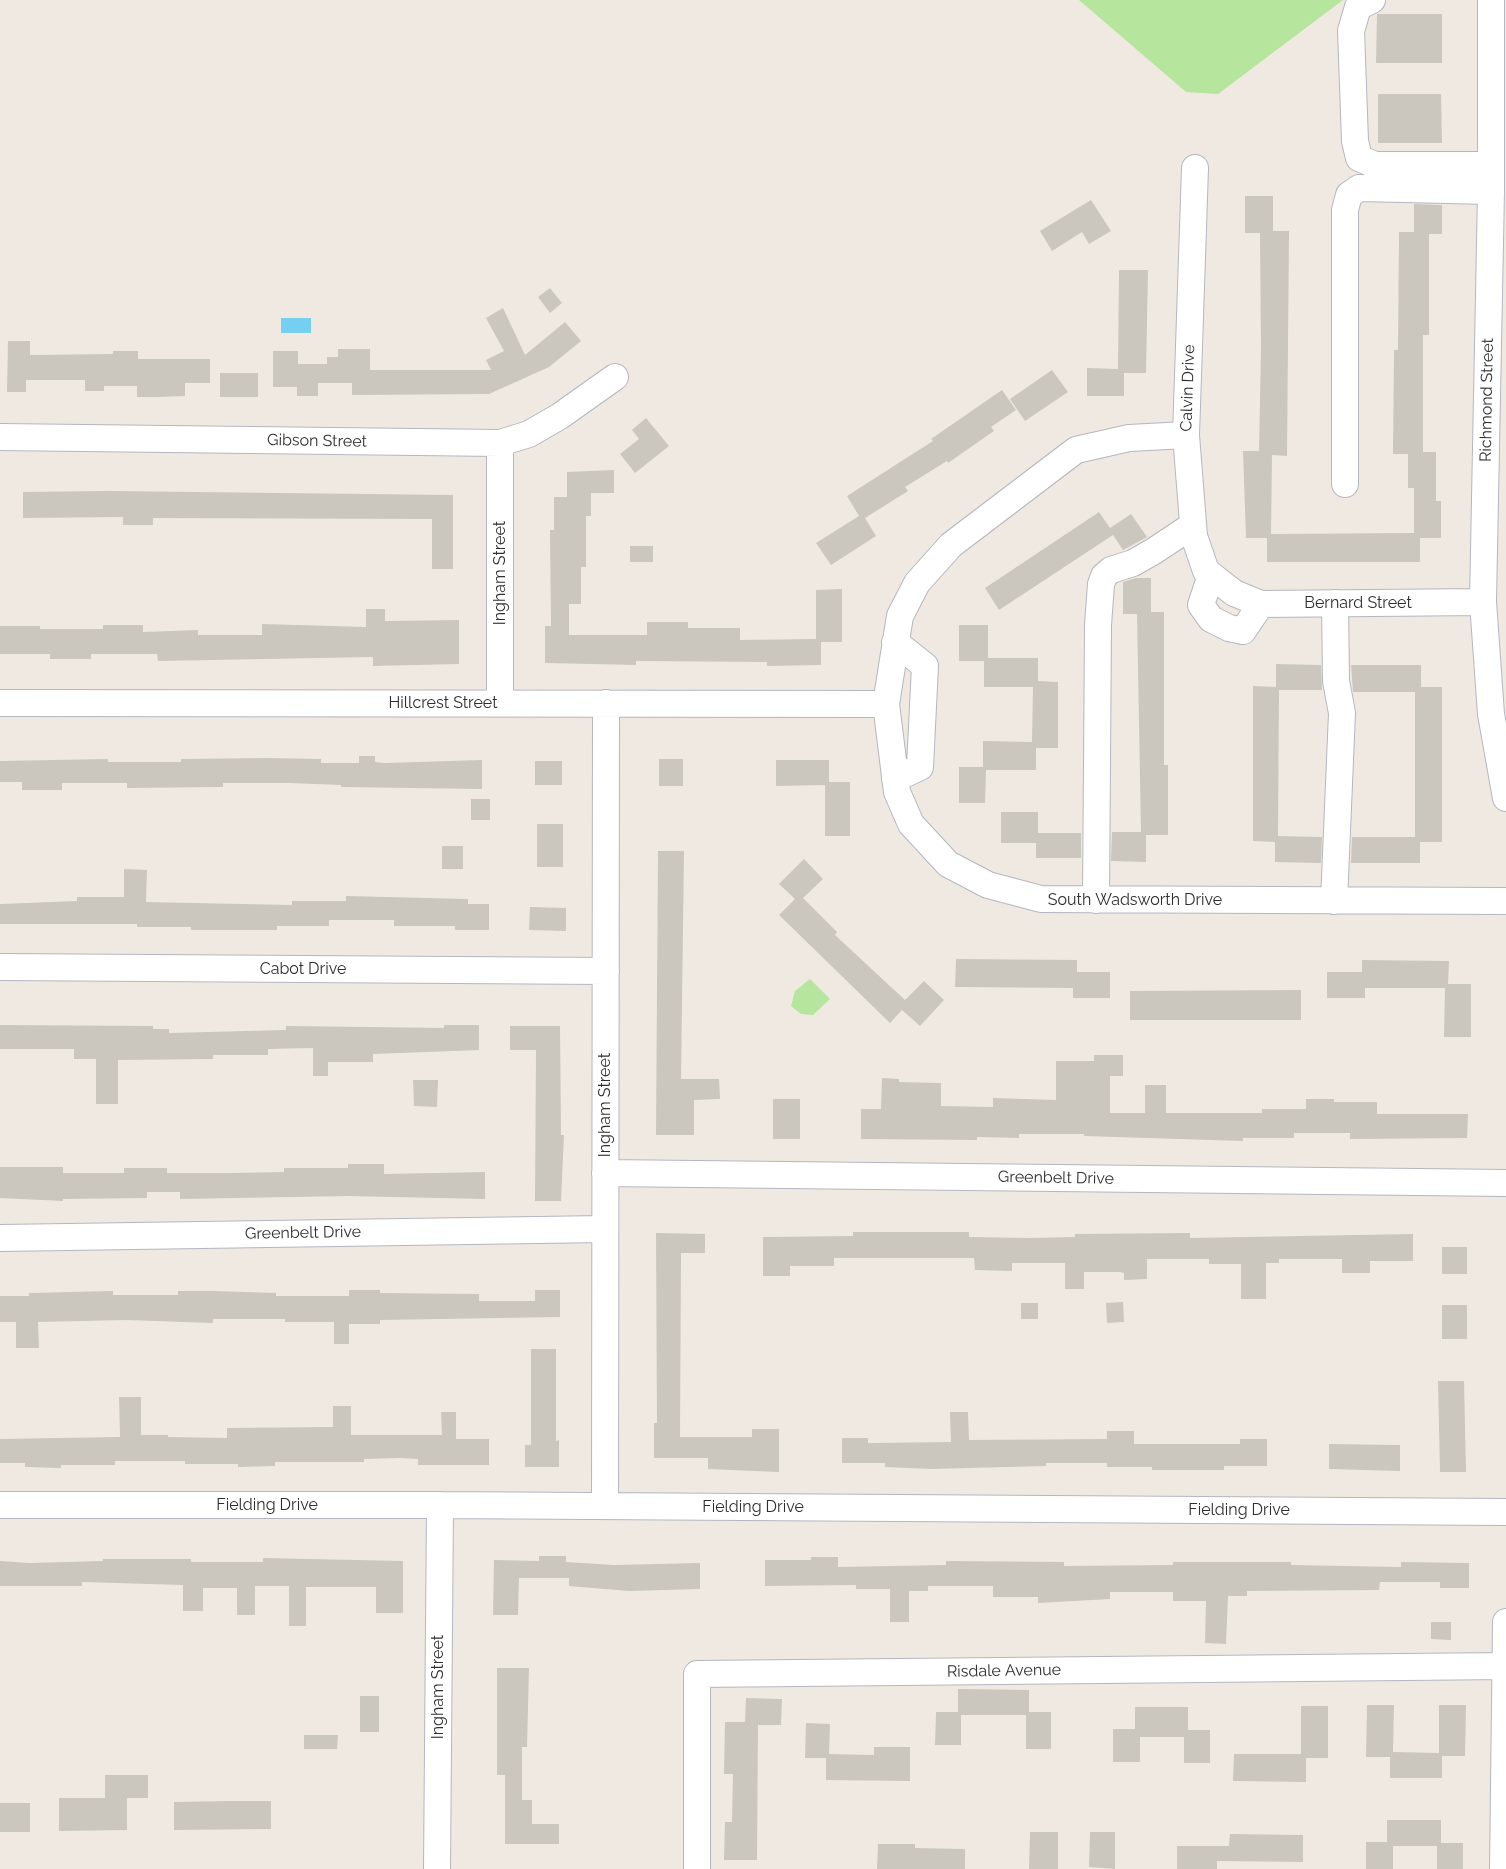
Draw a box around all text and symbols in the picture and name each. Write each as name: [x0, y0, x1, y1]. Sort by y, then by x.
street label: Richmond Street: [1476, 338, 1498, 462]
street label: Calvin Drive: [1177, 344, 1199, 432]
street label: Gibson Street: [267, 431, 367, 451]
street label: Ingham Street: [490, 521, 510, 625]
street label: Bernard Street: [1304, 593, 1412, 613]
street label: Hillcrest Street: [388, 693, 498, 713]
street label: South Wadsworth Drive: [1048, 890, 1222, 910]
street label: Cabot Drive: [260, 959, 346, 979]
street label: Ingham Street: [595, 1053, 615, 1157]
street label: Greenbelt Drive: [998, 1167, 1114, 1189]
street label: Greenbelt Drive: [245, 1222, 361, 1244]
street label: Fielding Drive: [216, 1495, 318, 1515]
street label: Fielding Drive: [702, 1497, 804, 1517]
street label: Fielding Drive: [1188, 1500, 1290, 1520]
street label: Ingham Street: [428, 1635, 448, 1739]
street label: Risdale Avenue: [947, 1660, 1061, 1682]

